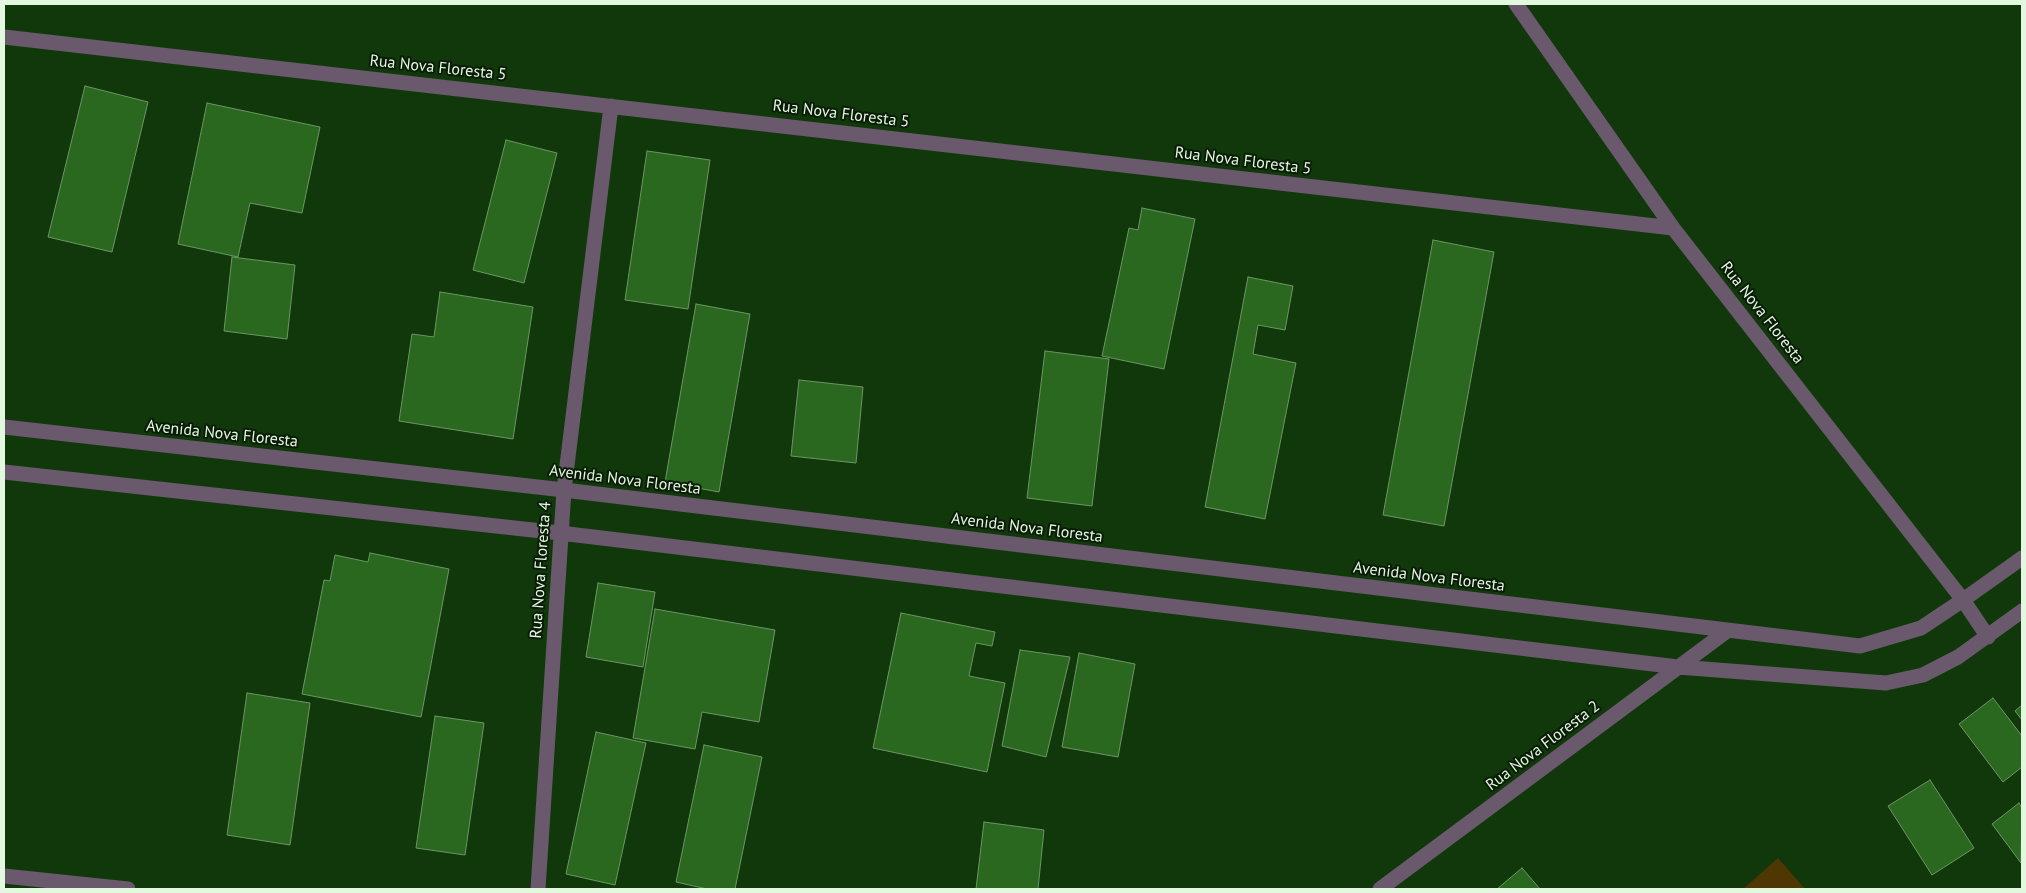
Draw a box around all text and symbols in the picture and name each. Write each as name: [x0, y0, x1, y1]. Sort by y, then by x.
street label: Rua Nova Floresta 5: [369, 51, 507, 85]
street label: Rua Nova Floresta 5: [772, 96, 910, 132]
street label: Rua Nova Floresta 5: [1174, 143, 1312, 179]
street label: Rua Nova Floresta: [1716, 258, 1808, 368]
street label: Avenida Nova Floresta: [145, 416, 299, 452]
street label: Avenida Nova Floresta: [548, 461, 702, 499]
street label: Rua Nova Floresta 4: [527, 501, 555, 639]
street label: Avenida Nova Floresta: [950, 509, 1104, 547]
street label: Avenida Nova Floresta: [1352, 558, 1506, 596]
street label: Rua Nova Floresta 2: [1482, 697, 1604, 795]

